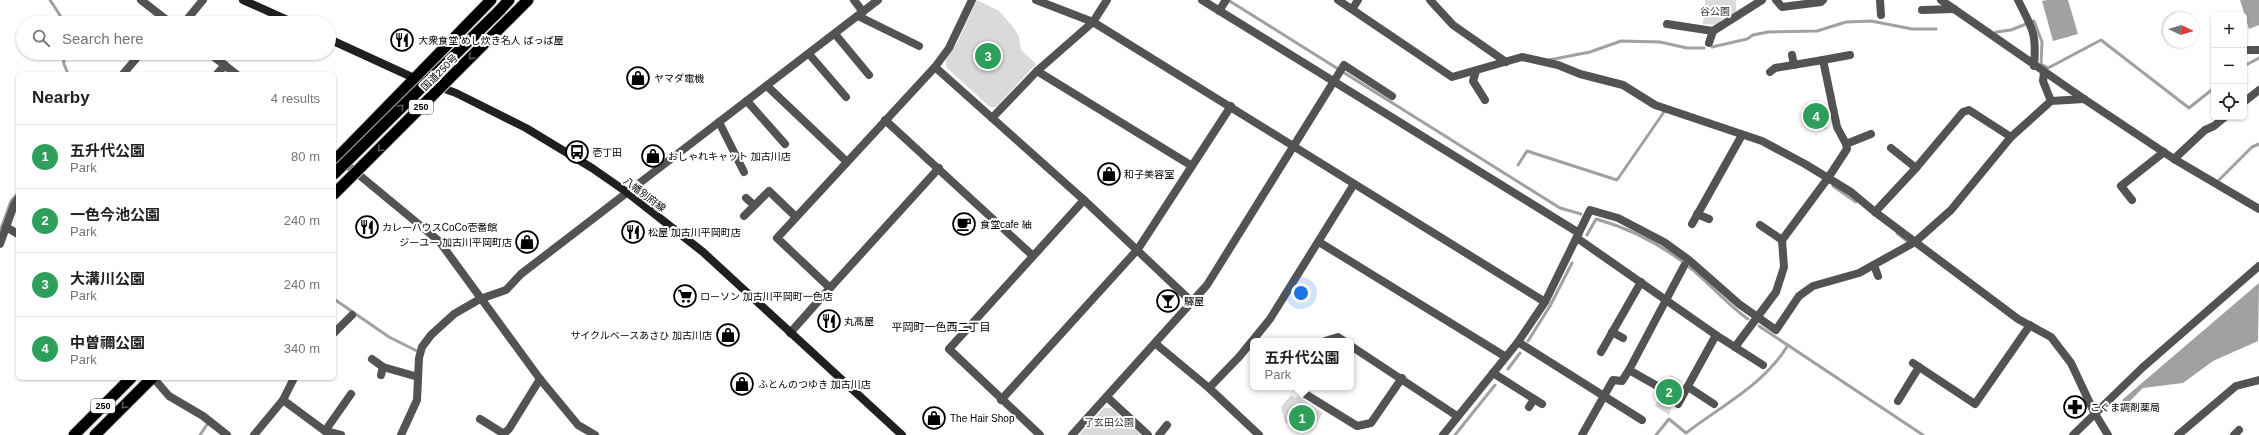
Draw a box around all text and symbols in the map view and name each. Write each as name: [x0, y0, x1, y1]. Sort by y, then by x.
park label: 谷公園: [1700, 6, 1730, 17]
north arrow: [2163, 12, 2199, 48]
map controls: [2211, 12, 2247, 120]
button: +: [2211, 12, 2247, 48]
search box: [16, 16, 336, 60]
icon: search: [30, 27, 52, 49]
restaurant icon: 大衆食堂 めし炊き名人 ぱっぱ屋: [389, 27, 415, 53]
text: Search here: [62, 30, 144, 47]
place label: 大衆食堂 めし炊き名人 ぱっぱ屋: [418, 35, 564, 46]
pin: 3: [975, 41, 1001, 71]
button: −: [2211, 48, 2247, 84]
street label: 国道250号: [419, 52, 460, 93]
one-way arrow: [469, 52, 476, 60]
shop icon: ヤマダ電機: [625, 65, 651, 91]
place label: ヤマダ電機: [654, 73, 704, 84]
button: locate: [2211, 84, 2247, 120]
text: Nearby: [32, 88, 90, 107]
text: 4 results: [271, 91, 320, 106]
road number: 250: [409, 100, 433, 114]
pin: 4: [1803, 101, 1829, 131]
one-way arrow: [396, 104, 404, 112]
bus stop icon: 壱丁田: [564, 139, 590, 165]
text: 五升代公園: [70, 142, 145, 159]
shop icon: おしゃれキャット 加古川店: [640, 143, 666, 169]
one-way arrow: [377, 144, 384, 152]
place label: 壱丁田: [592, 147, 622, 158]
text: 1: [41, 149, 49, 164]
text: 80 m: [291, 149, 320, 164]
place label: おしゃれキャット 加古川店: [668, 151, 791, 162]
text: Park: [70, 160, 97, 175]
shop icon: 和子美容室: [1096, 161, 1122, 187]
place label: 和子美容室: [1124, 169, 1174, 180]
street label: 八幡別府線: [621, 175, 668, 214]
text: 一色今池公園: [70, 206, 160, 223]
cafe icon: 食堂cafe 紬: [951, 211, 977, 237]
text: 2: [41, 213, 49, 228]
text: 240 m: [284, 213, 320, 228]
restaurant icon: カレーハウスCoCo壱番館: [354, 214, 380, 240]
restaurant icon: 松屋 加古川平岡町店: [620, 219, 646, 245]
place label: 食堂cafe 紬: [980, 219, 1032, 230]
place label: カレーハウスCoCo壱番館: [382, 222, 497, 233]
text: Park: [70, 224, 97, 239]
place label: 松屋 加古川平岡町店: [648, 227, 741, 238]
shop icon: ジーユー 加古川平岡町店: [514, 229, 540, 255]
place label: ジーユー 加古川平岡町店: [399, 237, 512, 248]
text: 大溝川公園: [70, 270, 145, 287]
text: 3: [41, 277, 49, 292]
text: 240 m: [284, 277, 320, 292]
supermarket icon: ローソン 加古川平岡町一色店: [672, 283, 698, 309]
your location: [1291, 283, 1311, 303]
text: Park: [70, 288, 97, 303]
bar icon: 驛屋: [1155, 288, 1181, 314]
place label: ローソン 加古川平岡町一色店: [700, 291, 833, 302]
place label: 驛屋: [1184, 296, 1204, 307]
restaurant icon: 丸髙屋: [816, 308, 842, 334]
place label: 丸髙屋: [844, 316, 874, 327]
district label: 平岡町一色西二丁目: [892, 321, 991, 333]
shop icon: サイクルベースあさひ 加古川店: [715, 322, 741, 348]
place label: サイクルベースあさひ 加古川店: [570, 330, 712, 341]
text: 中曽禰公園: [70, 334, 145, 351]
popup: [1250, 338, 1354, 390]
text: 4: [41, 341, 49, 356]
text: 340 m: [284, 341, 320, 356]
text: 五升代公園: [1264, 349, 1340, 366]
text: Park: [70, 352, 97, 367]
text: Park: [1264, 367, 1291, 382]
shop icon: ふとんのつゆき 加古川店: [729, 371, 755, 397]
pin: 2: [1656, 377, 1682, 407]
place label: ふとんのつゆき 加古川店: [758, 379, 871, 390]
pharmacy icon: こぐま調剤薬局: [2062, 394, 2088, 420]
road number: 250: [91, 399, 115, 413]
one-way arrow: [121, 401, 129, 409]
place label: こぐま調剤薬局: [2090, 402, 2160, 413]
pin: 1: [1289, 403, 1315, 433]
shop icon: The Hair Shop: [921, 405, 947, 431]
place label: The Hair Shop: [950, 413, 1015, 424]
park label: 了玄田公園: [1084, 417, 1134, 428]

